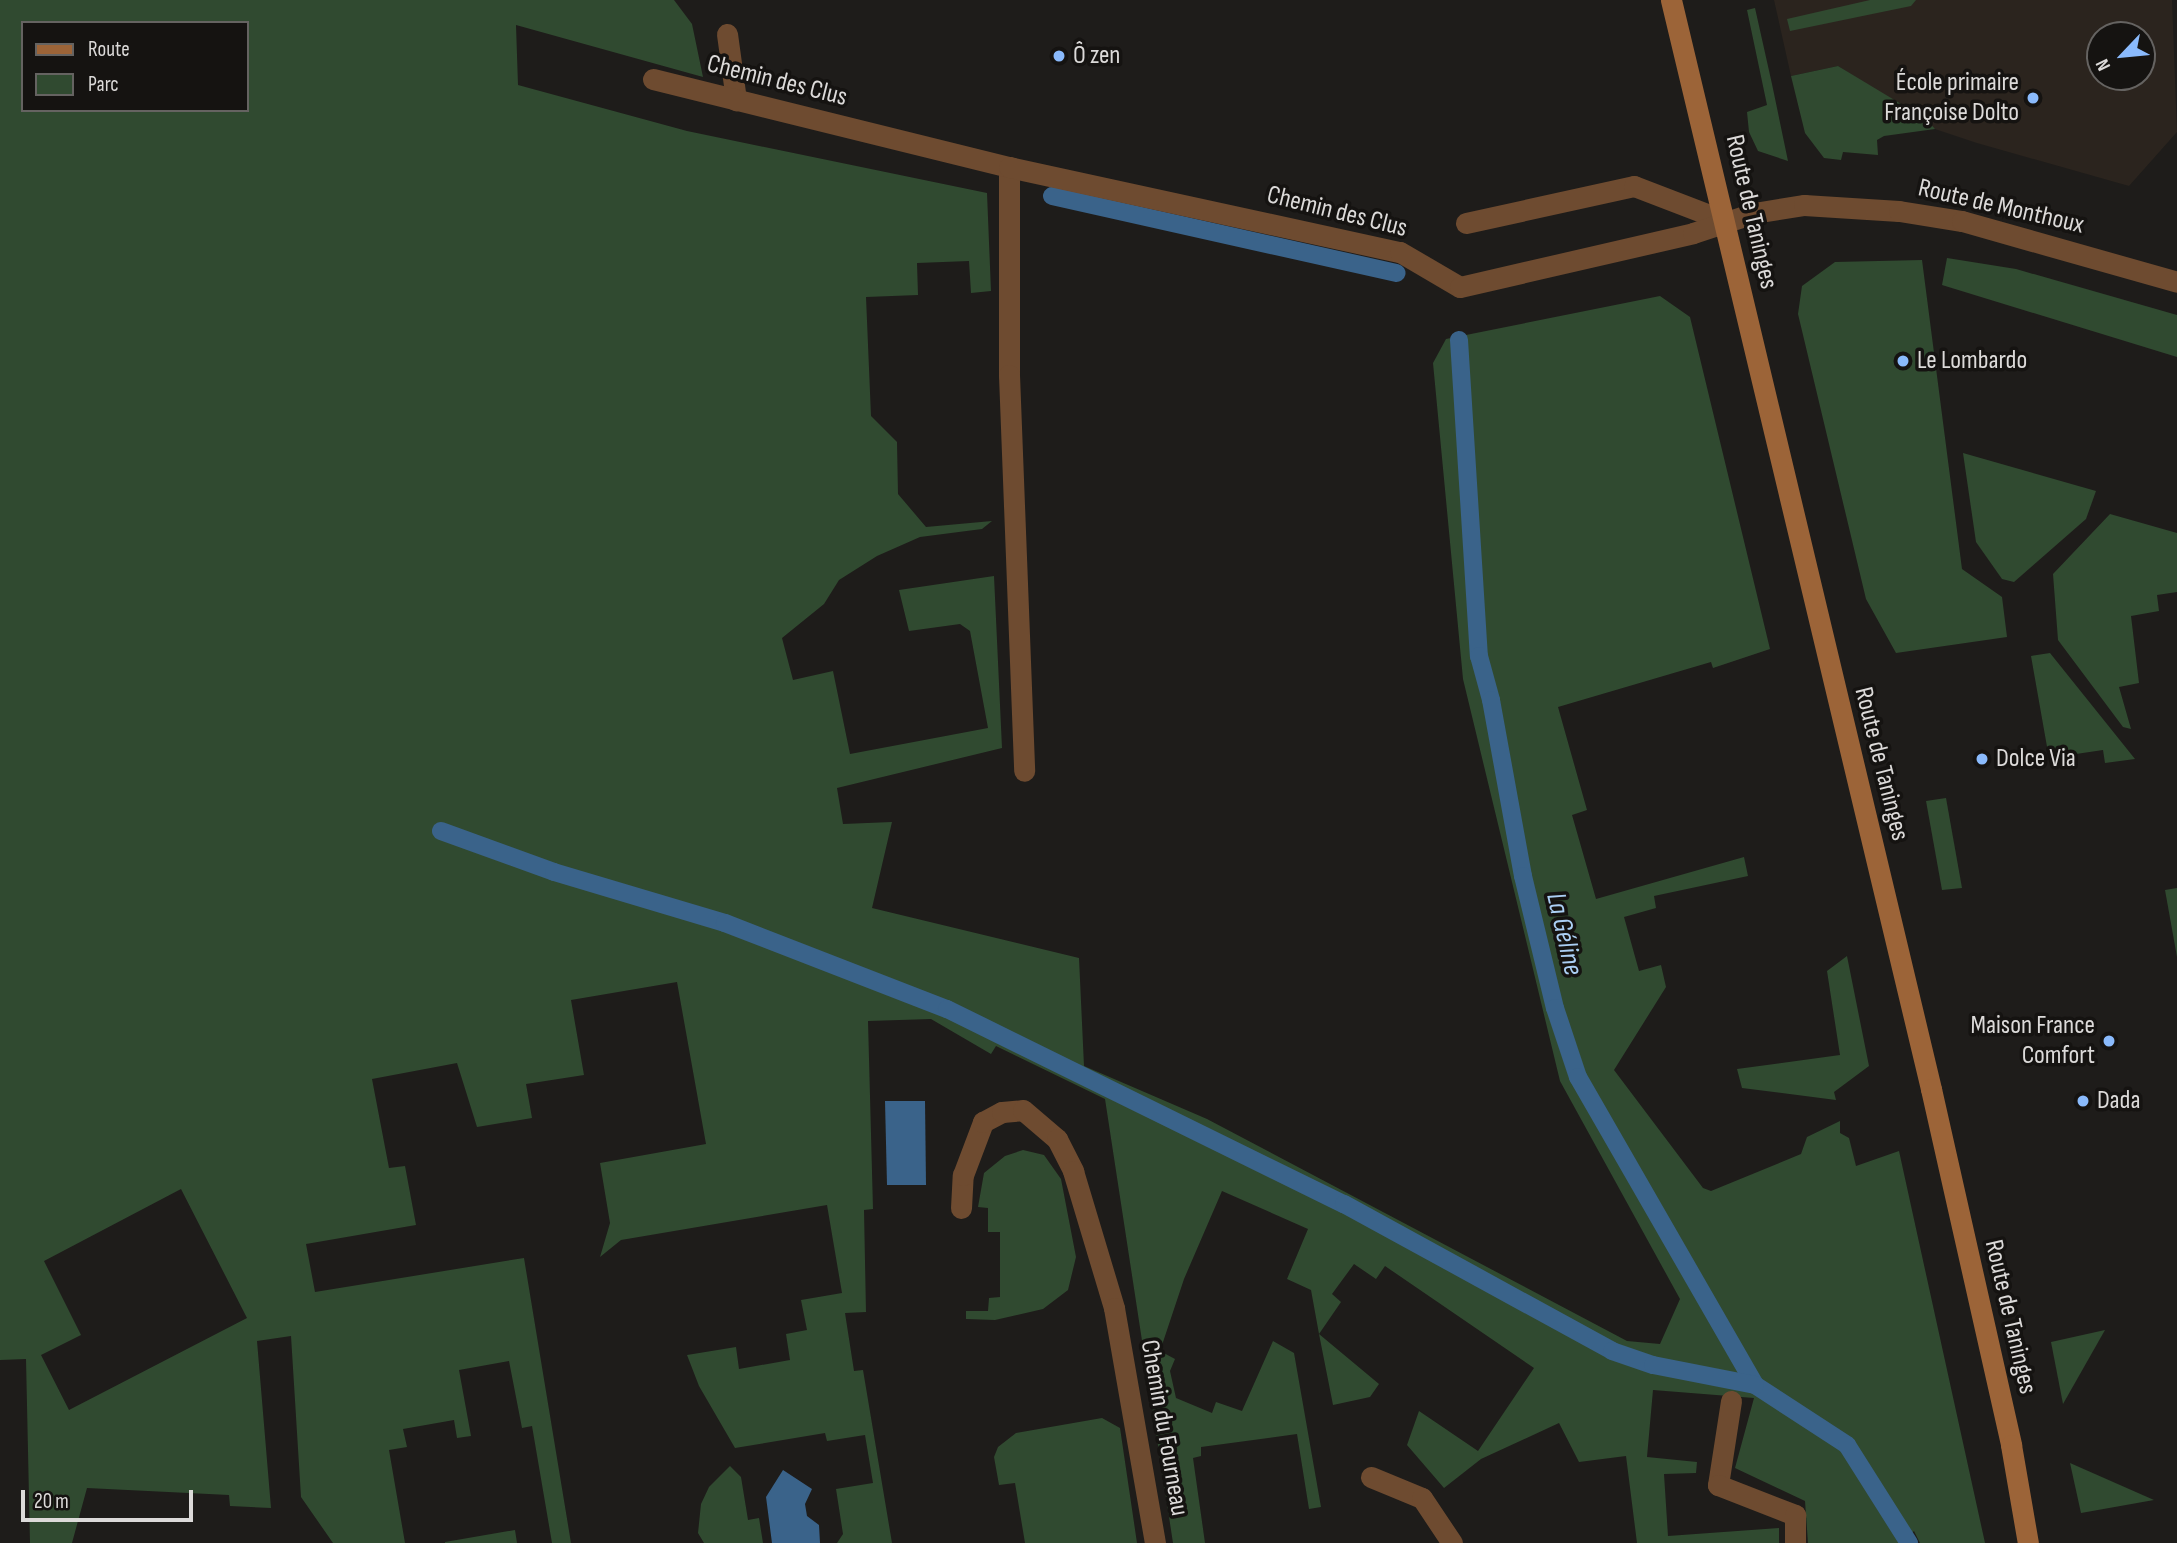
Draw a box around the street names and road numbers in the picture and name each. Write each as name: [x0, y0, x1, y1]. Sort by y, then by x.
street label: Chemin des Clus: [704, 49, 850, 113]
street label: Route de Taninges: [1718, 132, 1784, 292]
street label: Route de Monthoux: [1915, 173, 2087, 241]
street label: Chemin des Clus: [1264, 180, 1410, 244]
street label: Route de Taninges: [1847, 684, 1915, 844]
street label: Route de Taninges: [1977, 1237, 2043, 1397]
street label: Chemin du Fourneau: [1133, 1338, 1195, 1518]

